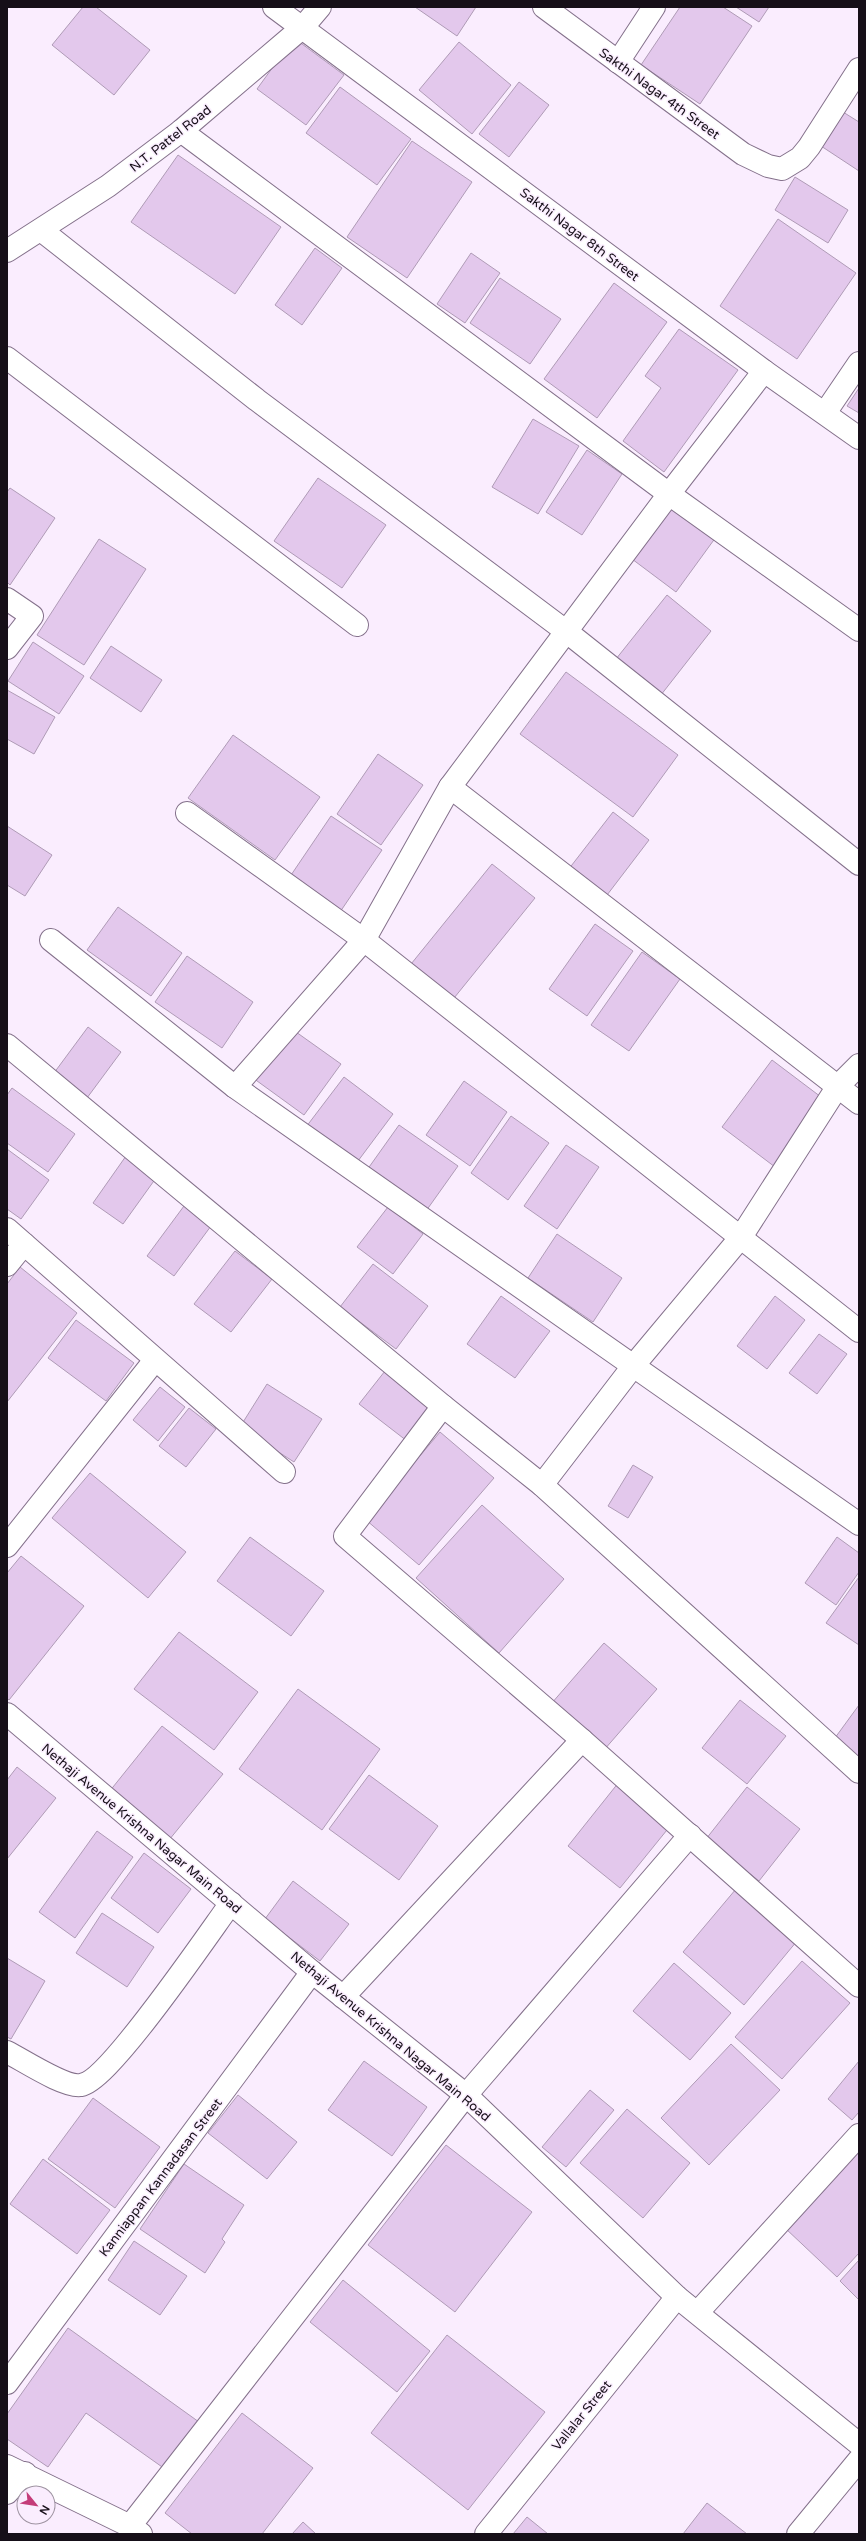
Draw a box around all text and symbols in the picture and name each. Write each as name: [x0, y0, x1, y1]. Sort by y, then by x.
street label: Sakthi Nagar 4th Street: [596, 45, 723, 143]
street label: N.T. Pattel Road: [127, 102, 215, 176]
street label: Sakthi Nagar 8th Street: [517, 185, 642, 285]
street label: Nethaji Avenue Krishna Nagar Main Road: [38, 1740, 245, 1917]
street label: Nethaji Avenue Krishna Nagar Main Road: [287, 1948, 494, 2125]
street label: Kanniappan Kannadasan Street: [96, 2095, 226, 2260]
street label: Vallalar Street: [549, 2377, 615, 2454]
north arrow: [16, 2485, 56, 2525]
text: N: [36, 2503, 52, 2517]

